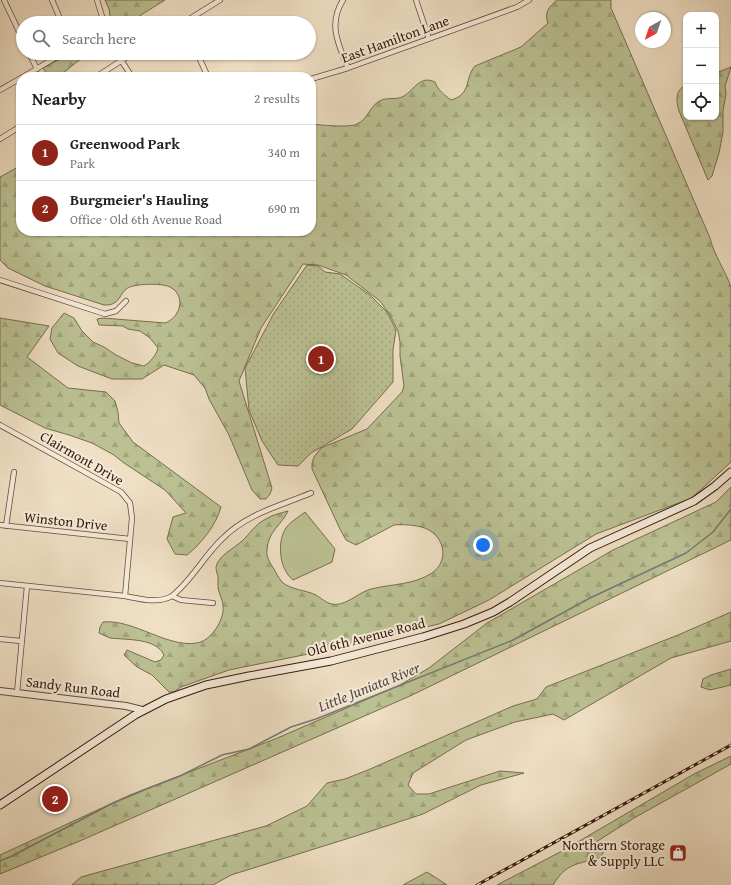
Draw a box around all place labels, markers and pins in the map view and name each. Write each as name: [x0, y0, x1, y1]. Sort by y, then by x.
pin: 1: [308, 344, 334, 374]
pin: 2: [42, 784, 68, 814]
place label: Northern Storage & Supply LLC: [562, 835, 665, 871]
shop icon: Northern Storage & Supply LLC: [668, 843, 688, 863]

